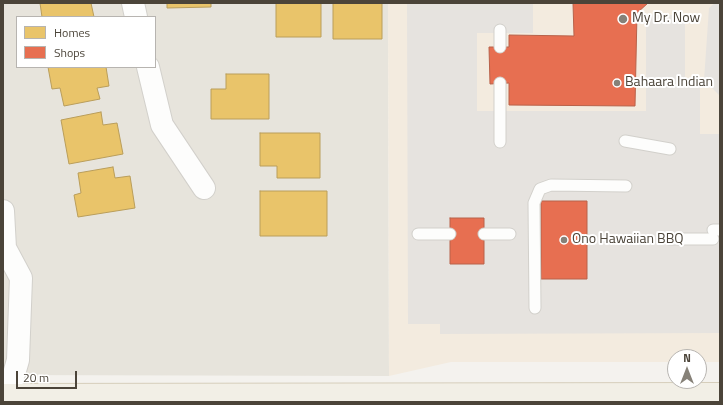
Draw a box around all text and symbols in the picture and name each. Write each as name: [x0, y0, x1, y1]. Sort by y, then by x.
place label: My Dr. Now: [632, 11, 700, 27]
marker: My Dr. Now: [617, 13, 629, 25]
legend: [16, 16, 156, 68]
text: Homes: [54, 23, 90, 42]
text: Shops: [54, 43, 85, 62]
place label: Bahaara Indian: [625, 75, 713, 91]
marker: Bahaara Indian: [612, 78, 622, 88]
place label: Ono Hawaiian BBQ: [572, 232, 684, 248]
marker: Ono Hawaiian BBQ: [559, 235, 569, 245]
north arrow: [667, 349, 707, 389]
text: N: [683, 350, 691, 366]
scale bar: [18, 363, 79, 389]
text: 20 m: [23, 368, 49, 387]

